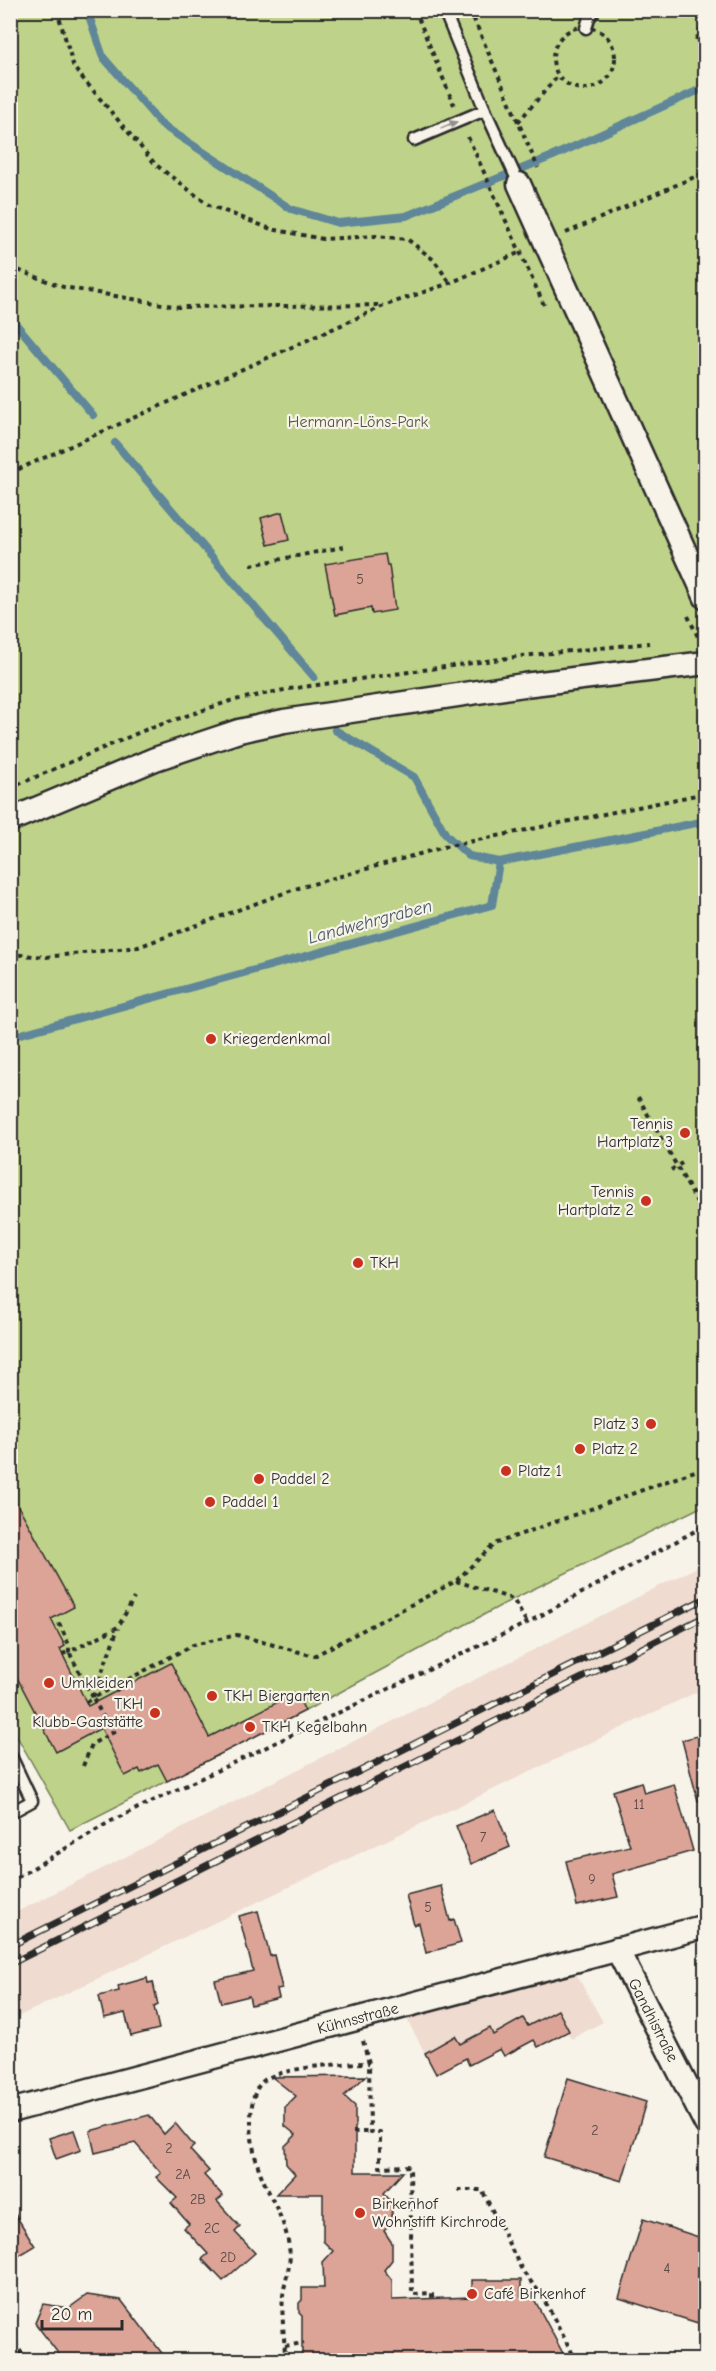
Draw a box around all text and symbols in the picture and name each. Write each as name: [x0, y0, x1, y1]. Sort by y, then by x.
one-way arrow: [441, 120, 459, 130]
park label: Hermann-Löns-Park: [288, 413, 428, 431]
house number: 5: [356, 571, 364, 588]
water label: Landwehrgraben: [306, 895, 434, 949]
place label: Kriegerdenkmal: [223, 1030, 330, 1048]
marker: Kriegerdenkmal: [204, 1032, 218, 1046]
place label: Tennis Hartplatz 3: [597, 1115, 673, 1151]
marker: Tennis Hartplatz 3: [678, 1126, 692, 1140]
place label: Tennis Hartplatz 2: [558, 1183, 634, 1219]
marker: Tennis Hartplatz 2: [639, 1194, 653, 1208]
place label: TKH: [370, 1254, 399, 1272]
marker: TKH: [351, 1256, 365, 1270]
place label: Platz 3: [593, 1415, 639, 1433]
marker: Platz 3: [644, 1417, 658, 1431]
place label: Platz 2: [592, 1440, 638, 1458]
marker: Platz 2: [573, 1442, 587, 1456]
place label: Platz 1: [518, 1462, 562, 1480]
marker: Platz 1: [499, 1464, 513, 1478]
place label: Paddel 2: [271, 1470, 330, 1488]
marker: Paddel 2: [252, 1472, 266, 1486]
place label: Paddel 1: [222, 1493, 279, 1511]
marker: Paddel 1: [203, 1495, 217, 1509]
place label: Umkleiden: [61, 1674, 134, 1692]
marker: Umkleiden: [42, 1676, 56, 1690]
place label: TKH Biergarten: [224, 1687, 330, 1705]
marker: TKH Biergarten: [205, 1689, 219, 1703]
place label: TKH Klubb-Gaststätte: [32, 1695, 143, 1731]
marker: TKH Klubb-Gaststätte: [148, 1706, 162, 1720]
place label: TKH Kegelbahn: [262, 1718, 367, 1736]
marker: TKH Kegelbahn: [243, 1720, 257, 1734]
house number: 11: [633, 1796, 645, 1813]
house number: 7: [480, 1829, 487, 1846]
house number: 9: [588, 1871, 596, 1888]
house number: 5: [424, 1899, 432, 1916]
street label: Gandhistraße: [625, 1976, 682, 2065]
street label: Kühnsstraße: [315, 1999, 400, 2038]
house number: 2: [591, 2122, 599, 2139]
house number: 2: [165, 2140, 173, 2157]
house number: 2A: [175, 2166, 191, 2183]
house number: 2B: [190, 2191, 206, 2208]
place label: Birkenhof Wohnstift Kirchrode: [372, 2195, 506, 2231]
marker: Birkenhof Wohnstift Kirchrode: [353, 2206, 367, 2220]
house number: 2C: [204, 2220, 220, 2237]
house number: 2D: [220, 2249, 236, 2266]
house number: 4: [664, 2260, 671, 2277]
place label: Café Birkenhof: [484, 2285, 587, 2303]
marker: Café Birkenhof: [465, 2287, 479, 2301]
scale bar: [42, 2293, 122, 2331]
text: 20 m: [51, 2304, 92, 2325]

